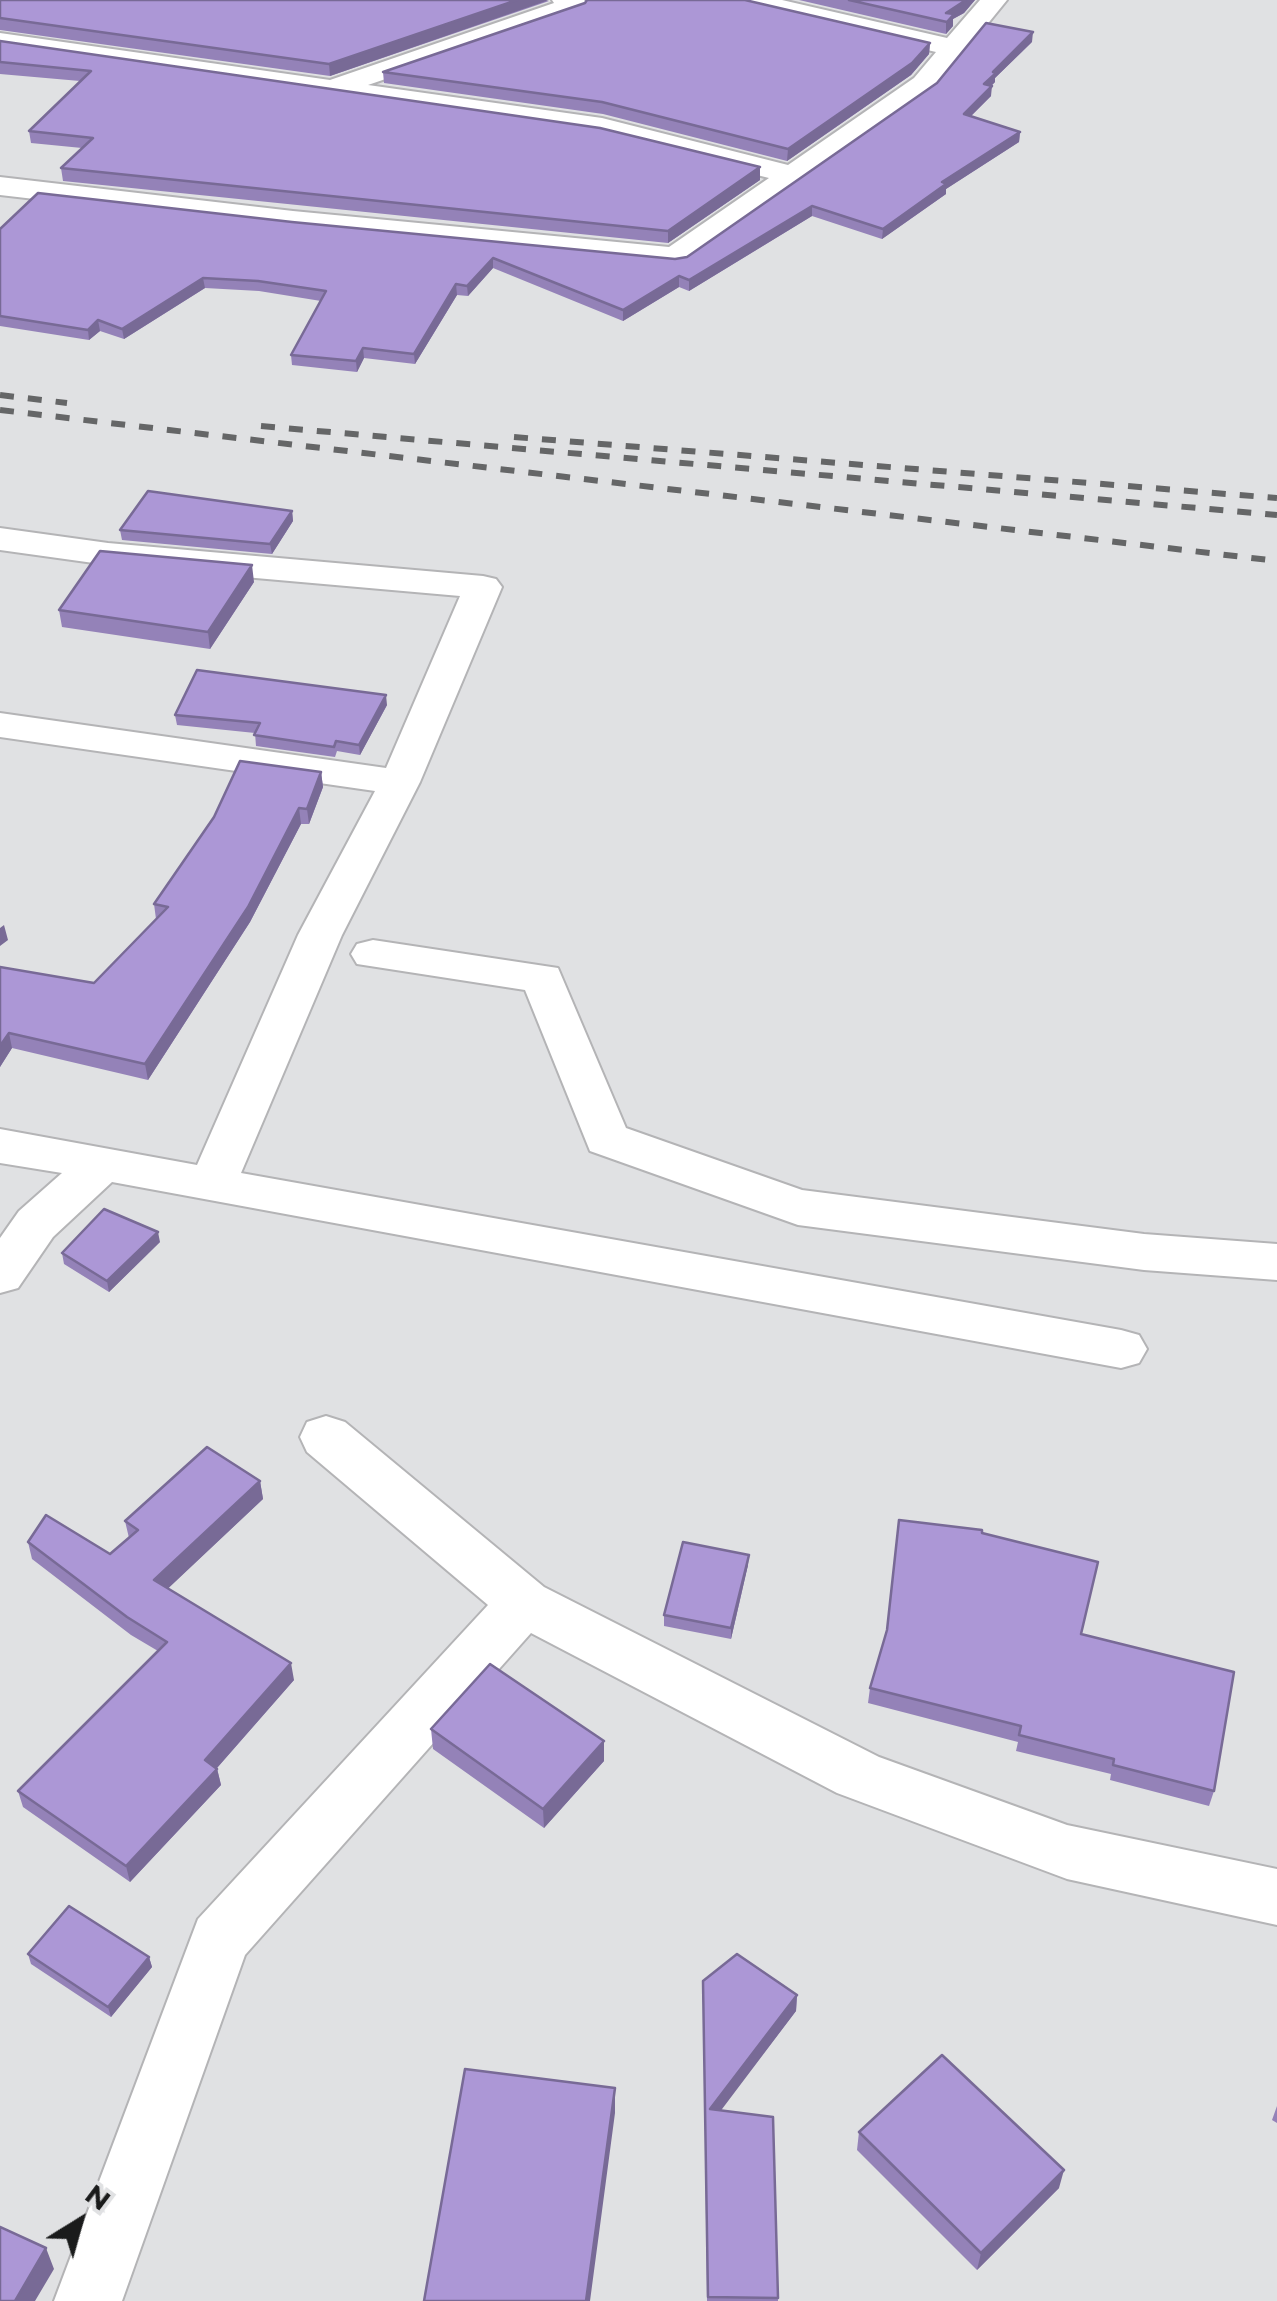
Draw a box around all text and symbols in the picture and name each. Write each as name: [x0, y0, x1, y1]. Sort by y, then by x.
north arrow: [30, 2171, 130, 2271]
text: N: [79, 2177, 117, 2217]

